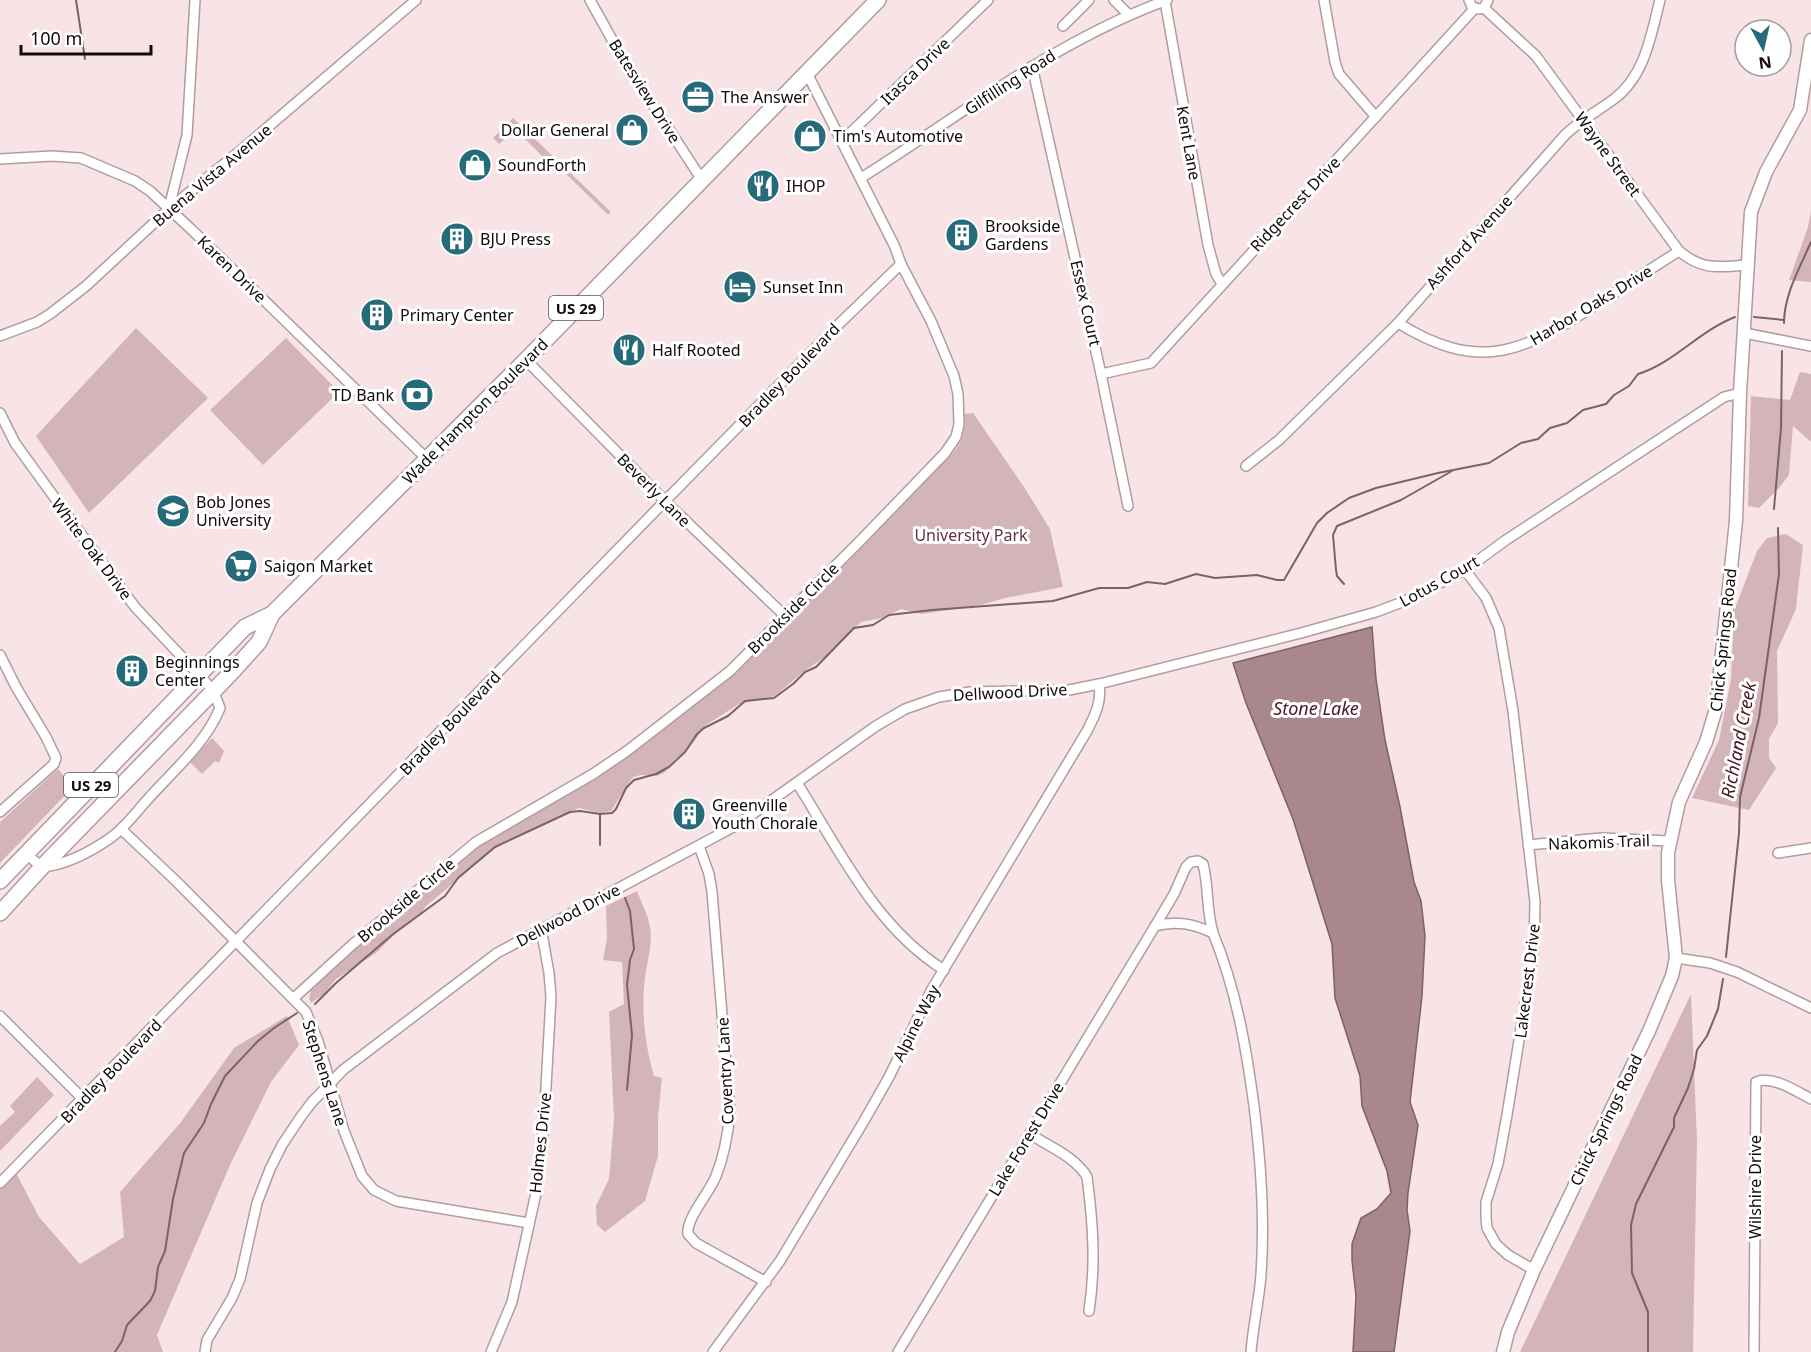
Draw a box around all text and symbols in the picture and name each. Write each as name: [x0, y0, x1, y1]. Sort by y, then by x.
scale bar: [21, 18, 152, 56]
north arrow: [1733, 18, 1793, 78]
text: 100 m: [30, 26, 82, 50]
street label: Itasca Drive: [876, 32, 954, 110]
street label: Batesview Drive: [604, 35, 686, 147]
street label: Gilfilling Road: [960, 44, 1060, 120]
text: N: [1757, 51, 1773, 75]
office icon: The Answer: [680, 79, 716, 115]
place label: The Answer: [721, 86, 809, 108]
street label: Kent Lane: [1172, 104, 1206, 182]
street label: Wayne Street: [1570, 107, 1646, 201]
shop icon: Dollar General: [614, 112, 650, 148]
shop icon: Tim's Automotive: [792, 118, 828, 154]
street label: Buena Vista Avenue: [148, 119, 276, 231]
place label: Dollar General: [501, 119, 609, 141]
place label: Tim's Automotive: [833, 125, 963, 147]
shop icon: SoundForth: [457, 147, 493, 183]
street label: Ridgecrest Drive: [1245, 152, 1345, 256]
place label: SoundForth: [498, 154, 586, 176]
restaurant icon: IHOP: [745, 168, 781, 204]
place label: IHOP: [786, 175, 825, 197]
street label: Ashford Avenue: [1421, 190, 1517, 294]
place label: Brookside Gardens: [985, 215, 1060, 255]
building icon: Brookside Gardens: [944, 217, 980, 253]
building icon: BJU Press: [439, 221, 475, 257]
place label: BJU Press: [480, 228, 551, 250]
street label: Karen Drive: [193, 231, 271, 307]
street label: Essex Court: [1065, 258, 1107, 348]
street label: Harbor Oaks Drive: [1526, 260, 1656, 350]
hotel icon: Sunset Inn: [722, 269, 758, 305]
place label: Sunset Inn: [763, 276, 843, 298]
road number: US 29: [549, 296, 603, 320]
building icon: Primary Center: [359, 297, 395, 333]
place label: Primary Center: [400, 304, 514, 326]
street label: Bradley Boulevard: [734, 318, 844, 432]
restaurant icon: Half Rooted: [611, 332, 647, 368]
street label: Wade Hampton Boulevard: [397, 333, 553, 489]
place label: Half Rooted: [652, 339, 741, 361]
bank icon: TD Bank: [399, 377, 435, 413]
place label: TD Bank: [331, 384, 394, 406]
street label: Beverly Lane: [612, 448, 696, 532]
place label: Bob Jones University: [196, 491, 272, 531]
school or university icon: Bob Jones University: [155, 493, 191, 529]
street label: White Oak Drive: [47, 494, 137, 604]
park label: University Park: [914, 524, 1028, 546]
supermarket icon: Saigon Market: [223, 548, 259, 584]
street label: Lotus Court: [1395, 550, 1483, 612]
place label: Saigon Market: [264, 555, 373, 577]
street label: Brookside Circle: [743, 558, 843, 658]
street label: Chick Springs Road: [1705, 567, 1741, 713]
place label: Beginnings Center: [155, 651, 240, 691]
building icon: Beginnings Center: [114, 653, 150, 689]
street label: Bradley Boulevard: [395, 666, 505, 780]
street label: Dellwood Drive: [952, 678, 1068, 706]
water label: Richland Creek: [1715, 679, 1761, 800]
water label: Stone Lake: [1273, 696, 1359, 720]
road number: US 29: [64, 773, 118, 797]
place label: Greenville Youth Chorale: [712, 794, 818, 834]
building icon: Greenville Youth Chorale: [671, 796, 707, 832]
street label: Nakomis Trail: [1548, 829, 1650, 855]
street label: Brookside Circle: [353, 853, 459, 947]
street label: Dellwood Drive: [512, 878, 624, 952]
street label: Lakecrest Drive: [1509, 923, 1545, 1039]
street label: Alpine Way: [887, 980, 945, 1065]
street label: Bradley Boulevard: [56, 1014, 166, 1128]
street label: Stephens Lane: [297, 1017, 353, 1129]
street label: Coventry Lane: [711, 1017, 739, 1125]
street label: Chick Springs Road: [1565, 1051, 1647, 1189]
street label: Lake Forest Drive: [983, 1078, 1069, 1200]
street label: Holmes Drive: [524, 1092, 556, 1194]
street label: Wilshire Drive: [1744, 1135, 1766, 1239]

